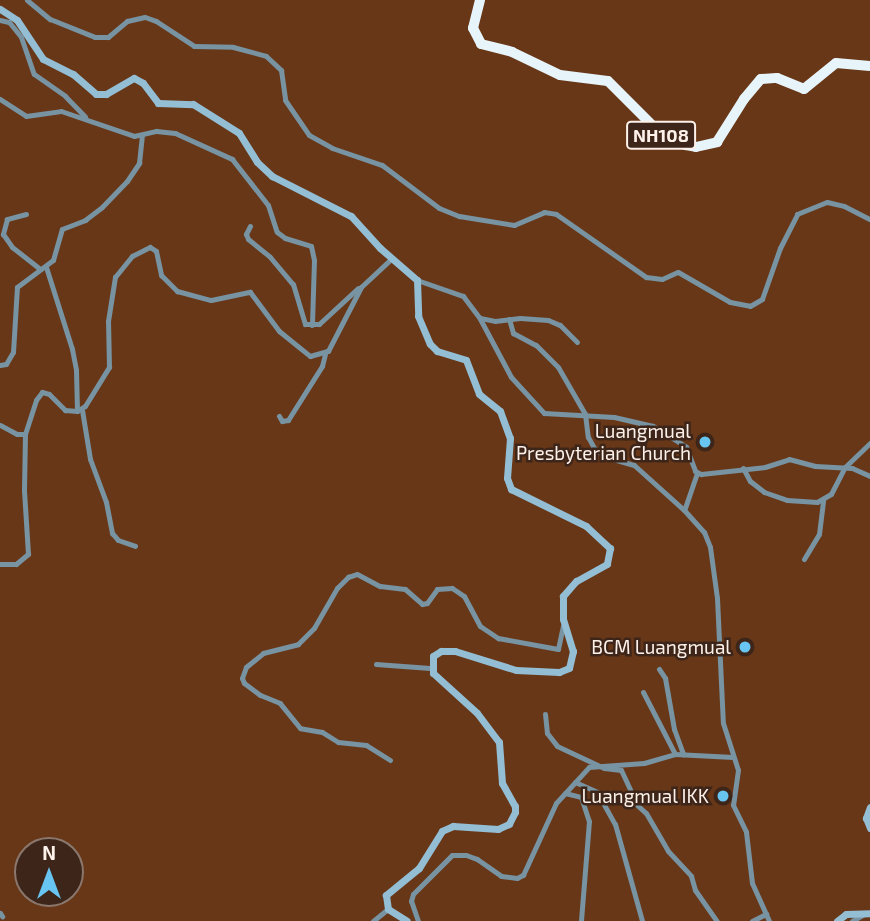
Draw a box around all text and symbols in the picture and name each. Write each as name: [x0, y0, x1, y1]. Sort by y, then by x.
road number: NH108: [626, 120, 696, 150]
place label: Luangmual Presbyterian Church: [516, 420, 691, 464]
marker: Luangmual Presbyterian Church: [697, 434, 713, 450]
place label: BCM Luangmual: [591, 636, 731, 658]
marker: BCM Luangmual: [737, 639, 753, 655]
place label: Luangmual IKK: [581, 785, 709, 807]
marker: Luangmual IKK: [715, 788, 731, 804]
north arrow: [14, 837, 84, 907]
text: N: [42, 841, 56, 864]

